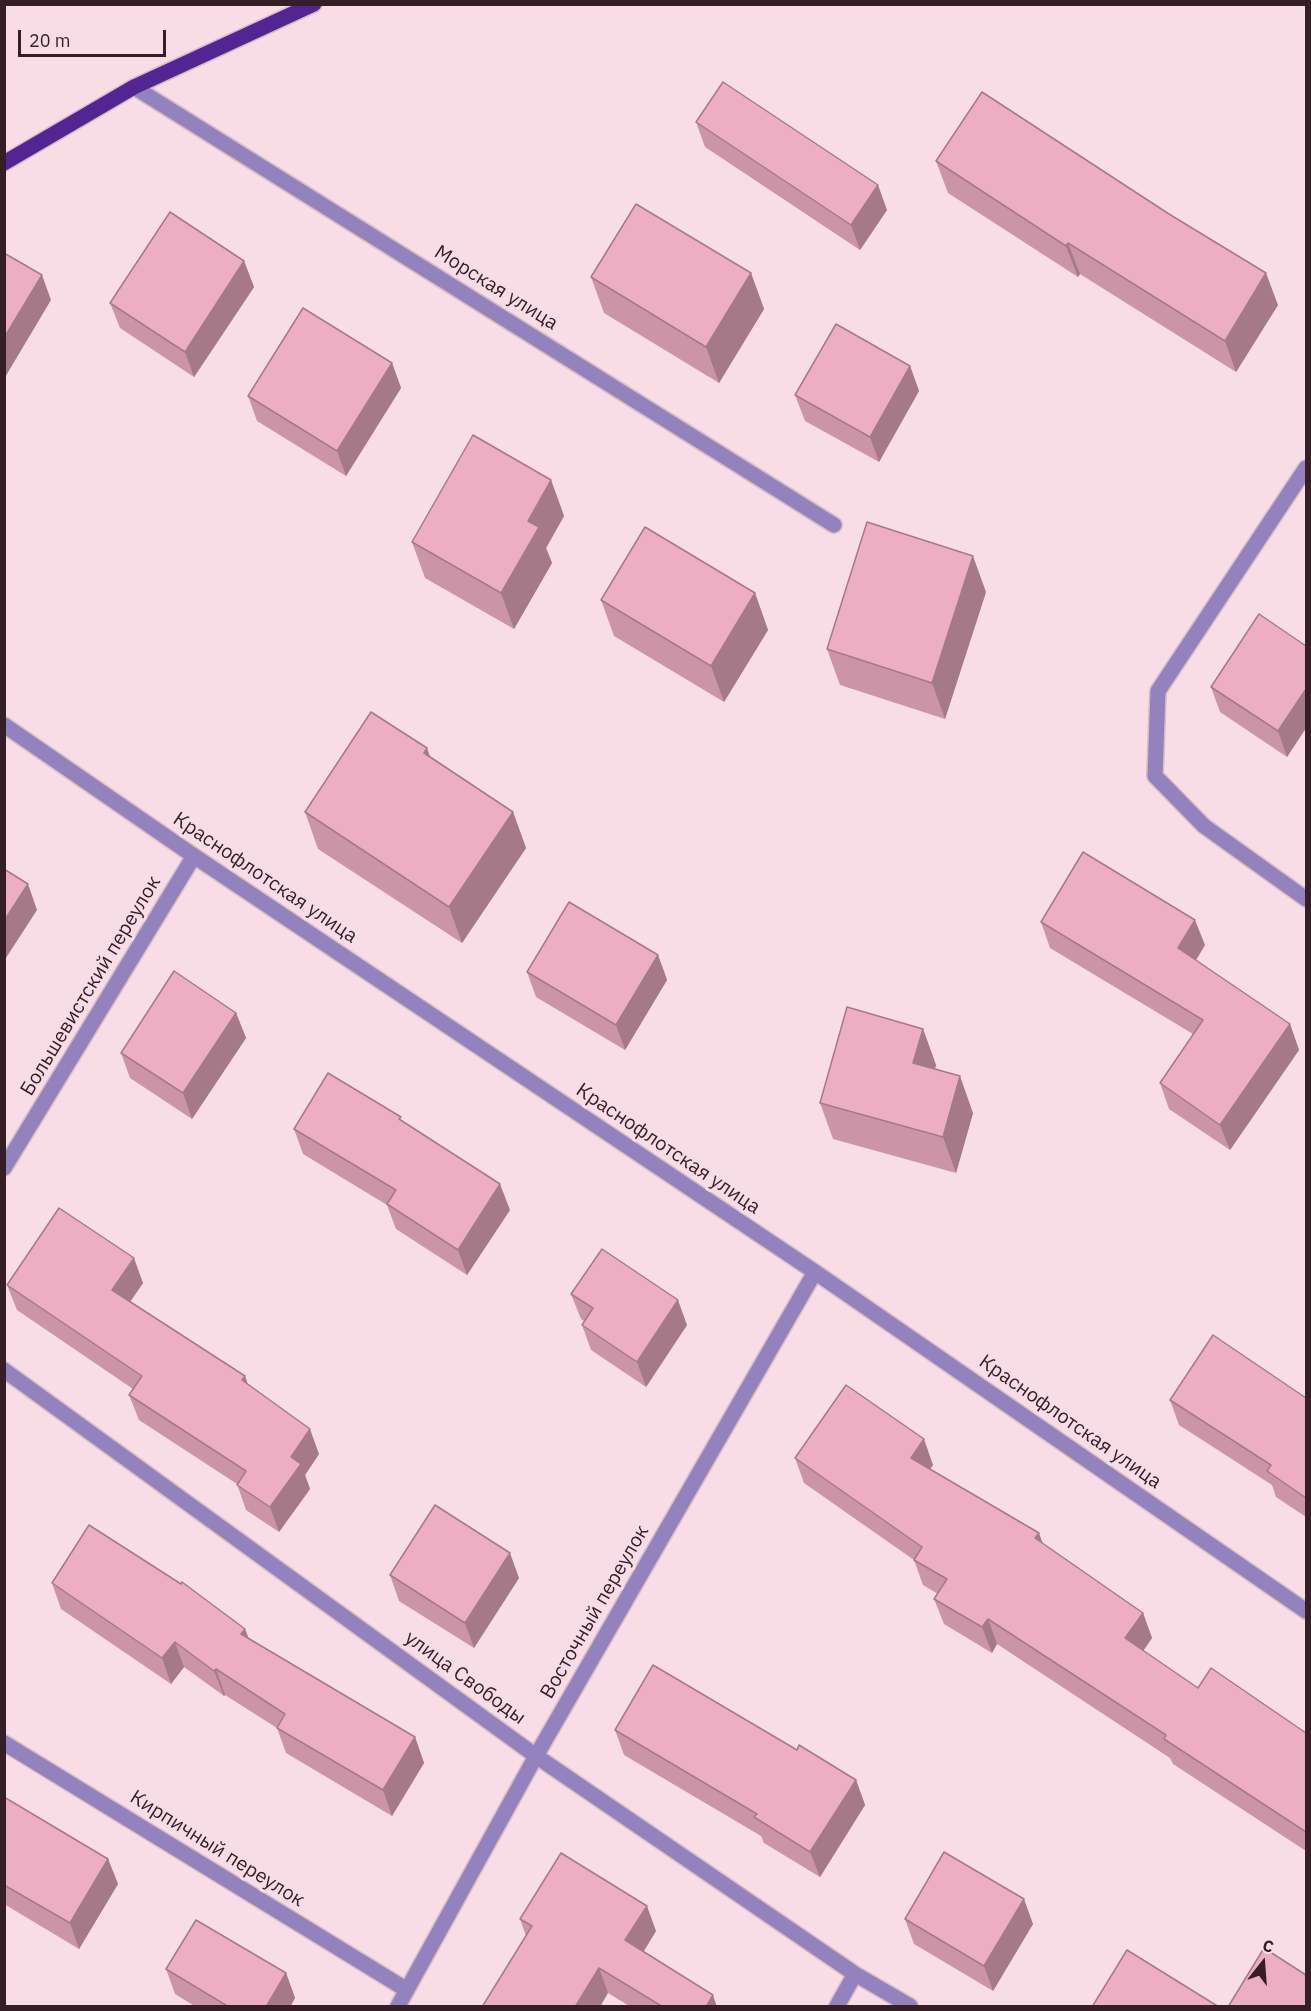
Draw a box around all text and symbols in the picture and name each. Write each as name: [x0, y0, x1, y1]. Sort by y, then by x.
scale bar: [21, 18, 170, 56]
text: 20 m: [29, 29, 71, 52]
street label: Морская улица: [430, 240, 562, 336]
street label: Краснофлотская улица: [168, 807, 362, 949]
street label: Большевистский переулок: [16, 872, 166, 1100]
street label: Краснофлотская улица: [571, 1078, 765, 1220]
street label: Краснофлотская улица: [974, 1350, 1166, 1494]
street label: Восточный переулок: [536, 1521, 654, 1703]
street label: улица Свободы: [400, 1626, 530, 1730]
street label: Кирпичный переулок: [125, 1786, 309, 1912]
north arrow: [1233, 1933, 1293, 1993]
text: С: [1260, 1935, 1276, 1957]

